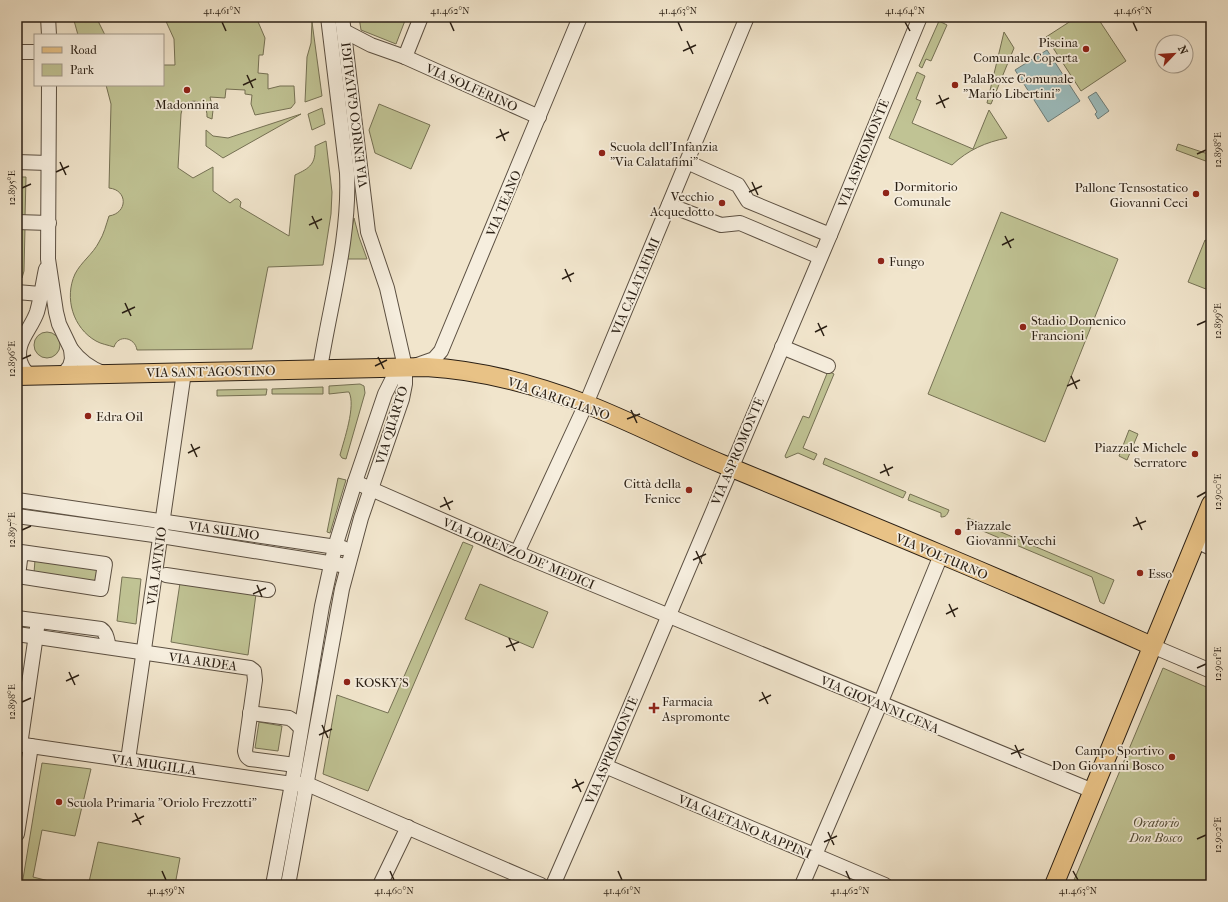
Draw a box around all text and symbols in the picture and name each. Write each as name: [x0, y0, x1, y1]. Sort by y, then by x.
text: 41.461°N: [203, 5, 241, 17]
text: 41.462°N: [430, 5, 470, 17]
text: 41.463°N: [659, 5, 698, 17]
text: 41.464°N: [885, 5, 925, 17]
text: 41.465°N: [1114, 5, 1153, 17]
legend: [34, 34, 164, 86]
north arrow: [1154, 34, 1194, 74]
place label: Piscina Comunale Coperta: [973, 35, 1079, 65]
street label: VIA ENRICO GALVALIGI: [338, 41, 371, 190]
text: Road: [70, 43, 97, 57]
text: N: [1175, 43, 1191, 57]
marker: Piscina Comunale Coperta: [1081, 44, 1091, 54]
street label: VIA SOLFERINO: [423, 60, 520, 114]
text: Park: [70, 63, 95, 77]
place label: PalaBoxe Comunale "Mario Libertini": [963, 71, 1074, 101]
marker: PalaBoxe Comunale "Mario Libertini": [950, 80, 960, 90]
marker: Madonnina: [182, 85, 192, 95]
place label: Madonnina: [155, 97, 220, 112]
street label: VIA ASPROMONTE: [835, 97, 892, 210]
text: 12.898°E: [1212, 132, 1224, 168]
place label: Scuola dell'Infanzia "Via Calatafimi": [610, 139, 719, 169]
marker: Scuola dell'Infanzia "Via Calatafimi": [597, 148, 607, 158]
street label: VIA TEANO: [483, 168, 524, 239]
text: 12.895°E: [6, 171, 18, 205]
place label: Dormitorio Comunale: [894, 179, 958, 209]
place label: Pallone Tensostatico Giovanni Ceci: [1075, 180, 1188, 210]
marker: Dormitorio Comunale: [881, 188, 891, 198]
place label: Vecchio Acquedotto: [649, 189, 714, 219]
marker: Pallone Tensostatico Giovanni Ceci: [1191, 189, 1201, 199]
marker: Vecchio Acquedotto: [717, 198, 727, 208]
street label: VIA CALATAFIMI: [608, 235, 663, 338]
place label: Fungo: [889, 254, 925, 269]
marker: Fungo: [876, 256, 886, 266]
text: 12.899°E: [1212, 303, 1224, 339]
place label: Stadio Domenico Francioni: [1031, 313, 1126, 343]
marker: Stadio Domenico Francioni: [1018, 322, 1028, 332]
text: 12.896°E: [6, 341, 18, 377]
street label: VIA SANT'AGOSTINO: [145, 363, 276, 380]
street label: VIA GARIGLIANO: [505, 374, 612, 423]
street label: VIA QUARTO: [372, 384, 411, 467]
street label: VIA ASPROMONTE: [708, 395, 767, 508]
place label: Edra Oil: [96, 409, 143, 424]
marker: Edra Oil: [83, 411, 93, 421]
place label: Piazzale Michele Serratore: [1094, 440, 1188, 470]
marker: Piazzale Michele Serratore: [1190, 449, 1200, 459]
text: 12.900°E: [1212, 474, 1224, 510]
place label: Città della Fenice: [624, 476, 682, 506]
marker: Città della Fenice: [684, 485, 694, 495]
text: 12.897°E: [6, 512, 18, 548]
street label: VIA LORENZO DE' MEDICI: [440, 514, 597, 592]
street label: VIA SULMO: [187, 518, 260, 543]
place label: Piazzale Giovanni Vecchi: [966, 518, 1056, 548]
street label: VIA LAVINIO: [143, 526, 169, 607]
marker: Piazzale Giovanni Vecchi: [953, 527, 963, 537]
street label: VIA VOLTURNO: [893, 530, 990, 583]
place label: Esso: [1148, 566, 1173, 581]
marker: Esso: [1135, 568, 1145, 578]
text: 12.901°E: [1212, 647, 1224, 681]
street label: VIA ARDEA: [167, 649, 239, 674]
street label: VIA GIOVANNI CENA: [817, 672, 942, 736]
place label: KOSKY'S: [355, 675, 409, 690]
marker: KOSKY'S: [342, 677, 352, 687]
text: 12.898°E: [6, 684, 18, 720]
street label: VIA ASPROMONTE: [582, 694, 641, 807]
place label: Farmacia Aspromonte: [661, 694, 731, 724]
marker: Farmacia Aspromonte: [649, 703, 659, 713]
place label: Campo Sportivo Don Giovanni Bosco: [1052, 743, 1164, 773]
street label: VIA MUGILLA: [110, 751, 198, 778]
marker: Campo Sportivo Don Giovanni Bosco: [1167, 752, 1177, 762]
street label: VIA GAETANO RAPPINI: [675, 791, 814, 861]
place label: Scuola Primaria "Oriolo Frezzotti": [67, 795, 257, 810]
marker: Scuola Primaria "Oriolo Frezzotti": [54, 797, 64, 807]
park label: Oratorio Don Bosco: [1128, 815, 1183, 845]
text: 12.902°E: [1212, 817, 1224, 853]
text: 41.459°N: [147, 885, 185, 897]
text: 41.460°N: [374, 885, 414, 897]
text: 41.461°N: [603, 885, 641, 897]
text: 41.462°N: [830, 885, 870, 897]
text: 41.463°N: [1059, 885, 1098, 897]

